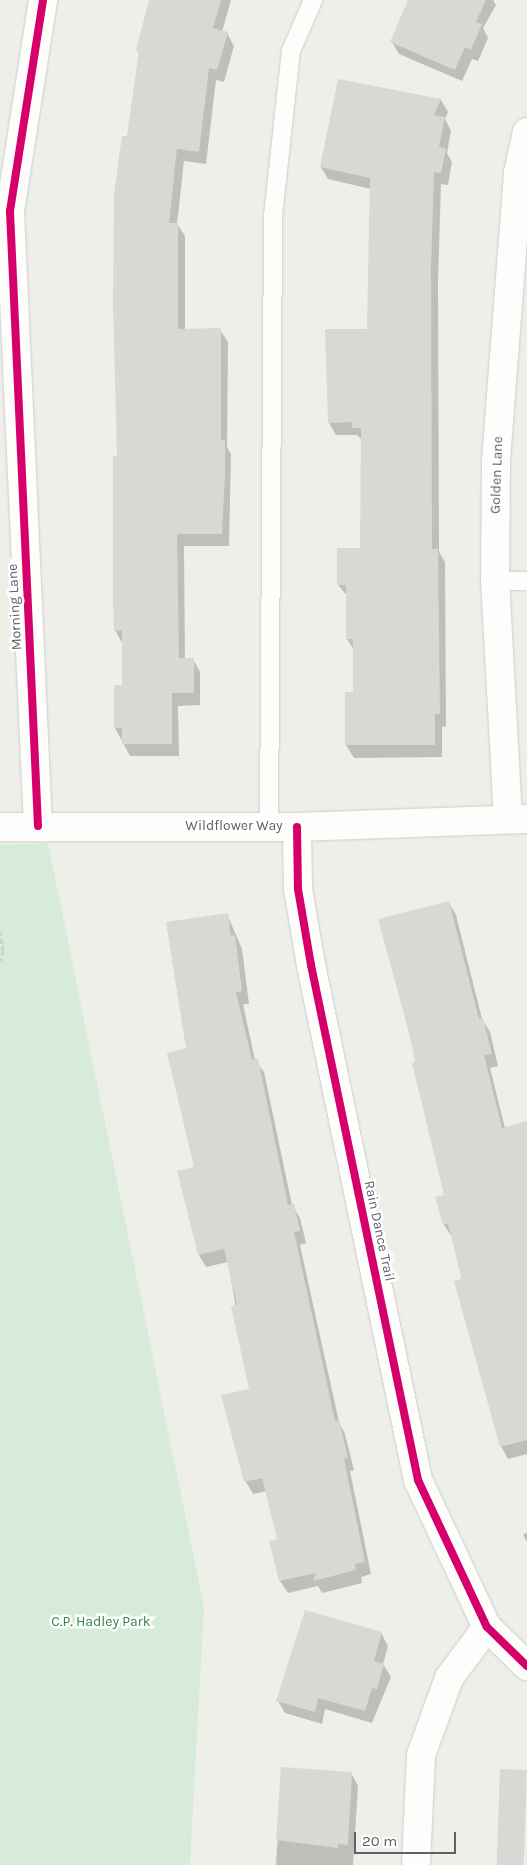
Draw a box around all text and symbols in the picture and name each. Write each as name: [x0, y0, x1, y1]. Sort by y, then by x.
street label: Golden Lane: [487, 436, 507, 514]
street label: Morning Lane: [4, 563, 26, 651]
street label: Wildflower Way: [185, 818, 283, 834]
street label: Rain Dance Trail: [360, 1179, 398, 1283]
park label: C.P. Hadley Park: [51, 1614, 151, 1630]
scale bar: [357, 1822, 460, 1854]
text: 20 m: [362, 1832, 397, 1850]

